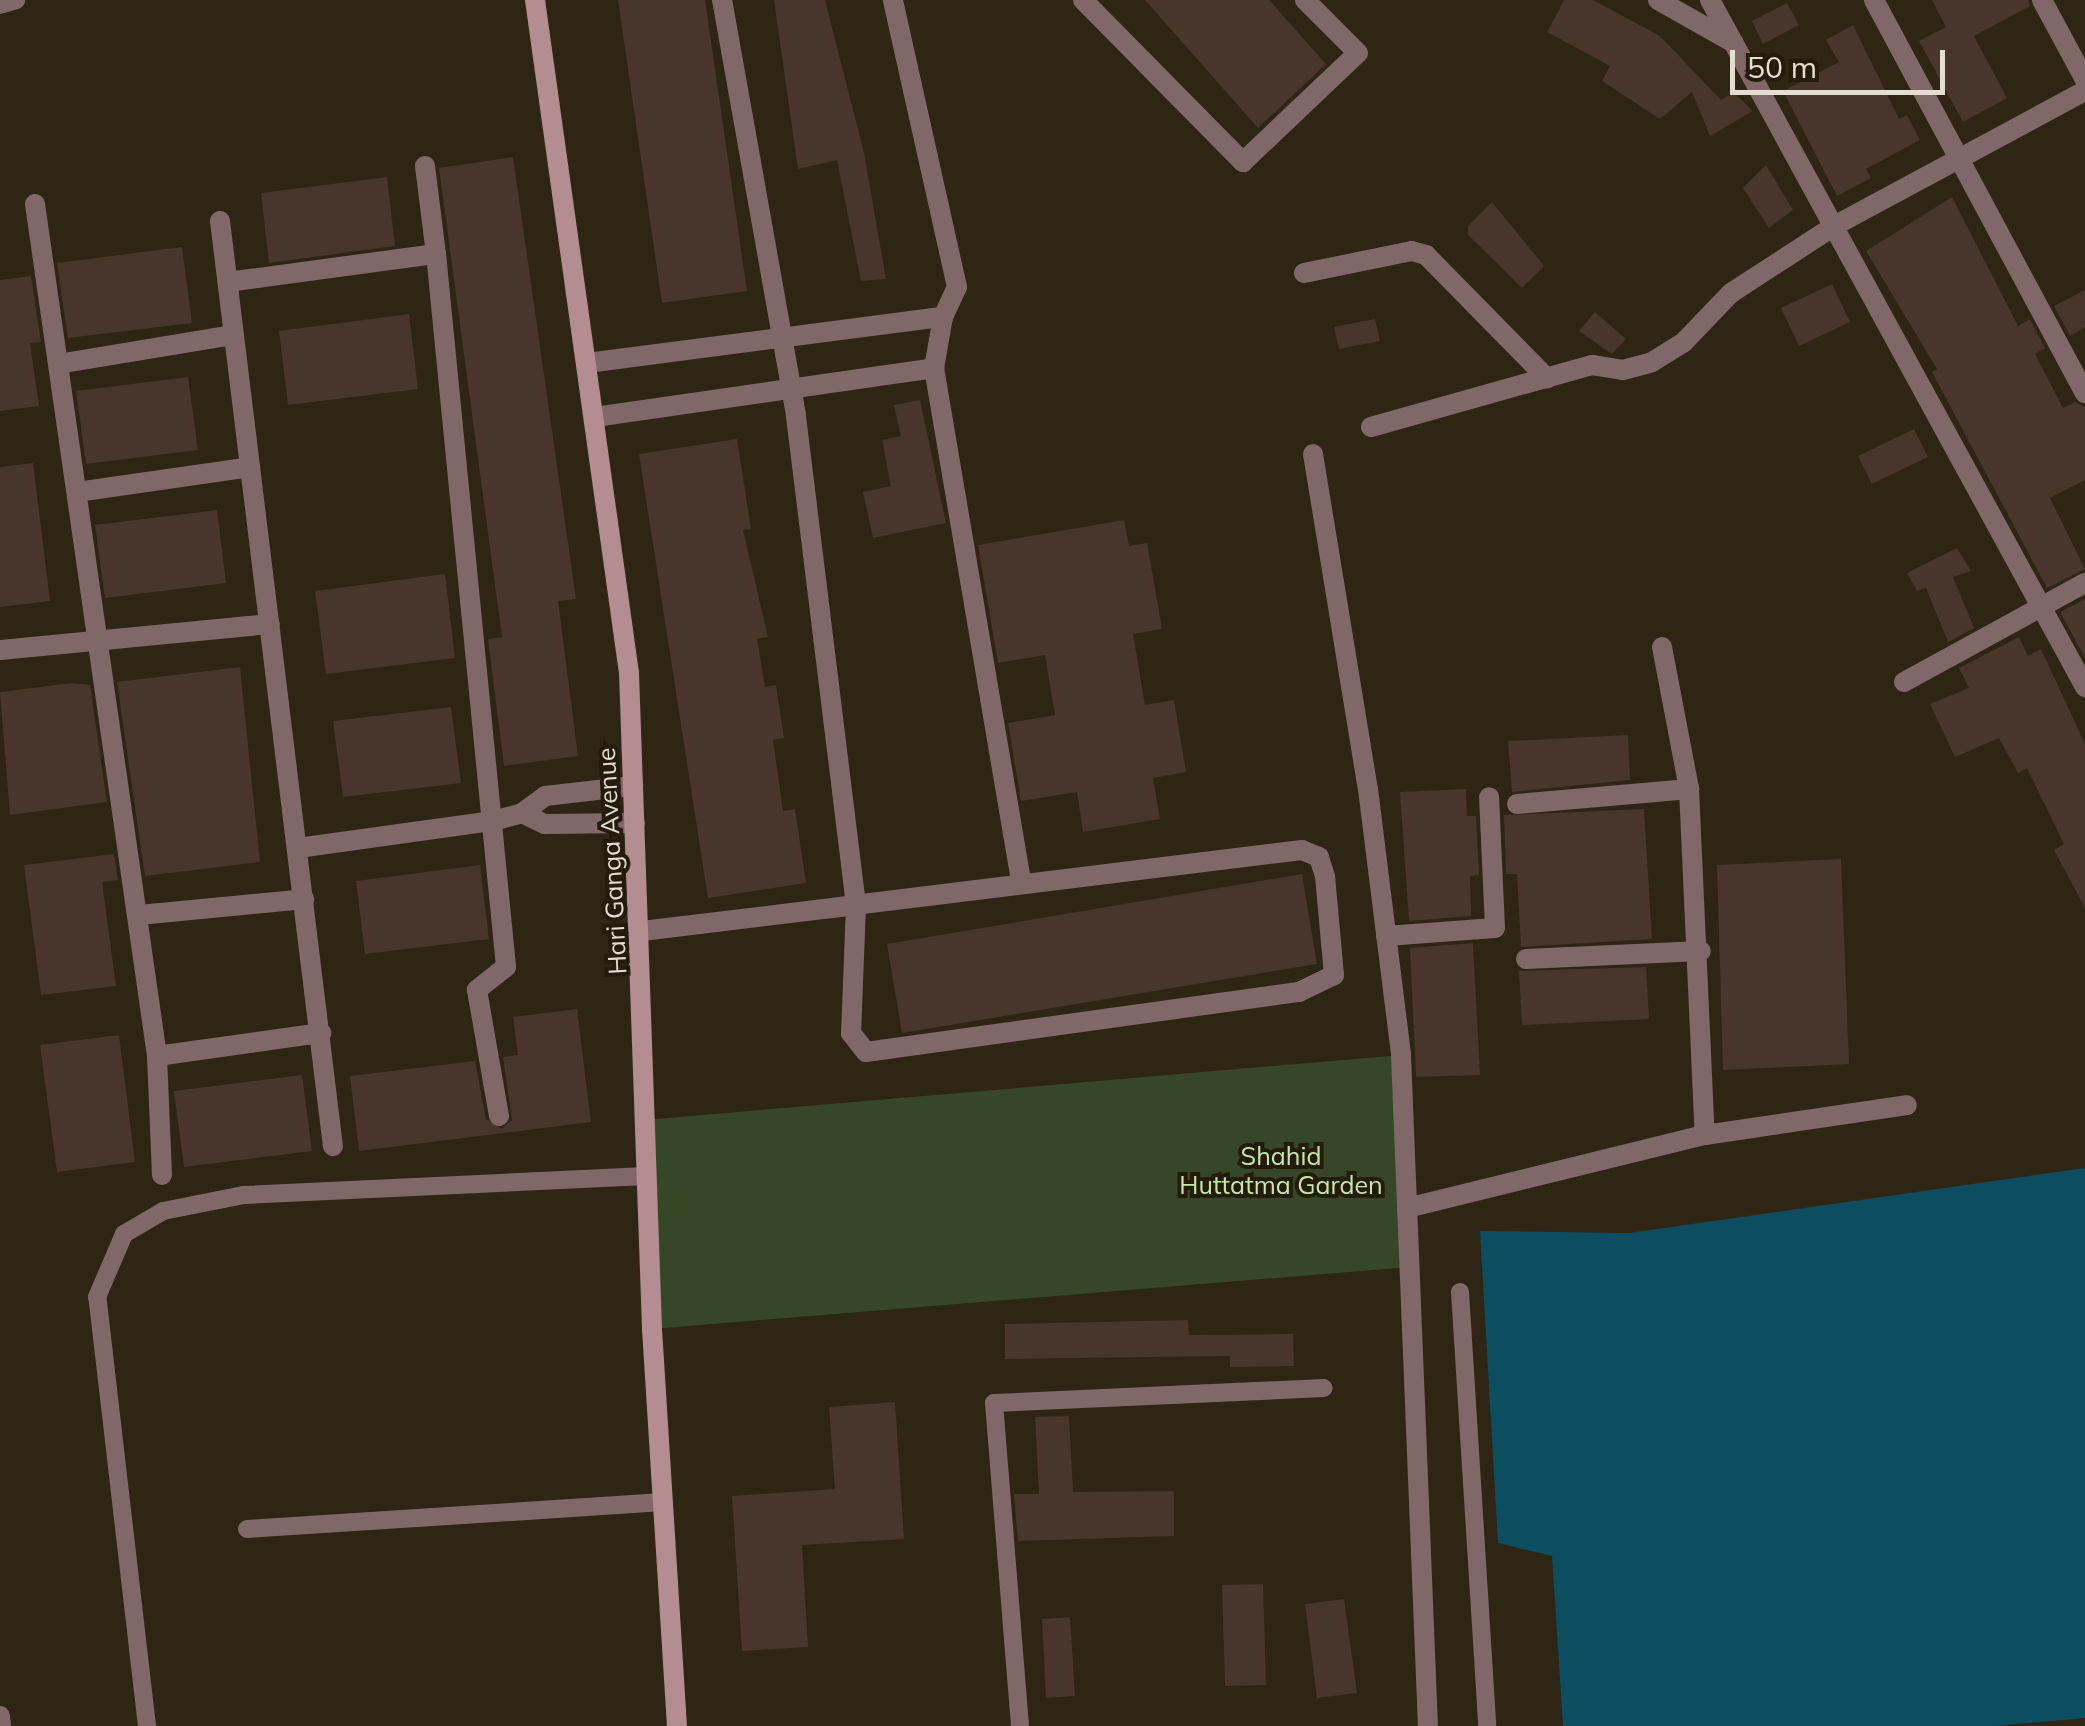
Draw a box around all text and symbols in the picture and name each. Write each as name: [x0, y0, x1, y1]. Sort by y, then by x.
scale bar: [1735, 30, 1950, 92]
text: 50 m: [1747, 48, 1817, 86]
street label: Hari Ganga Avenue: [591, 747, 633, 975]
park label: Shahid Huttatma Garden: [1179, 1142, 1383, 1201]

